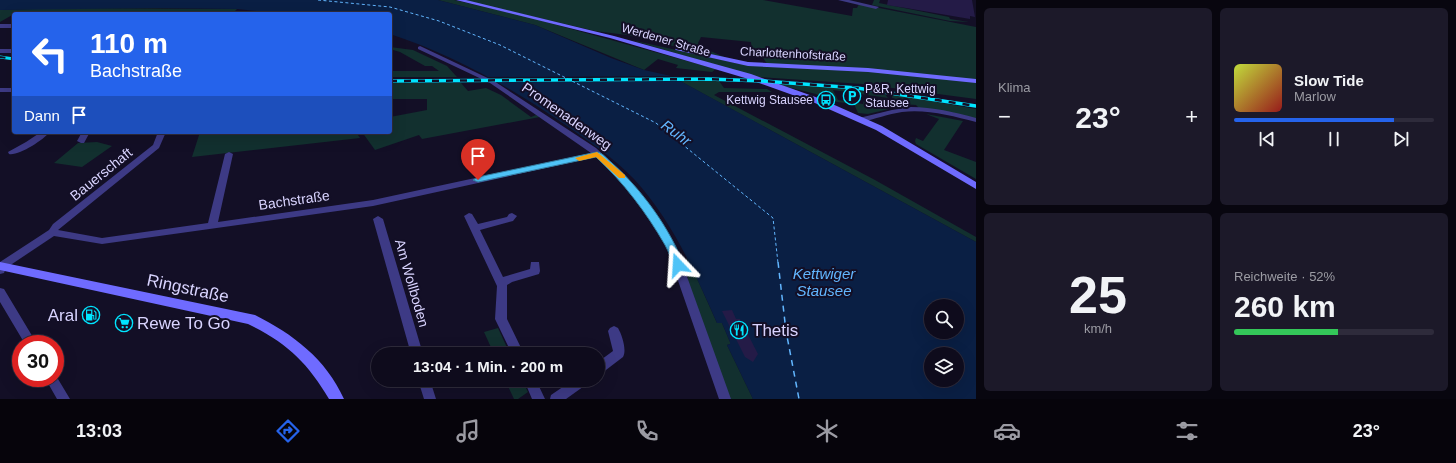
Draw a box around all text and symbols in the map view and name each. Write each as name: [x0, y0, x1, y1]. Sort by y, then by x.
street label: Werdener Straße: [620, 21, 712, 59]
icon: left: [24, 28, 76, 80]
text: 110 m: [90, 28, 168, 59]
street label: Charlottenhofstraße: [740, 44, 847, 64]
text: Bachstraße: [90, 61, 182, 81]
text: Slow Tide: [1294, 72, 1364, 89]
street label: Promenadenweg: [519, 79, 615, 153]
text: Klima: [998, 80, 1031, 95]
place label: P&R, Kettwig Stausee: [865, 82, 936, 110]
parking icon: P&R, Kettwig Stausee: [842, 86, 862, 106]
text: Marlow: [1294, 89, 1336, 104]
bus stop icon: Kettwig Stausee: [816, 90, 836, 110]
place label: Kettwig Stausee: [726, 93, 813, 107]
text: 23°: [1075, 101, 1121, 134]
icon: arrive: [68, 104, 90, 126]
text: −: [998, 104, 1011, 129]
text: +: [1185, 104, 1198, 129]
text: Dann: [24, 107, 60, 124]
water label: Ruhr: [658, 116, 695, 150]
icon: previous: [1256, 128, 1278, 150]
icon: pause: [1323, 128, 1345, 150]
icon: next: [1390, 128, 1412, 150]
pin: [461, 139, 495, 180]
street label: Bauerschaft: [67, 144, 135, 204]
icon: arrive: [467, 145, 489, 167]
street label: Bachstraße: [257, 187, 331, 213]
street label: Am Wollboden: [392, 237, 432, 329]
position arrow: [657, 244, 699, 286]
water label: Kettwiger Stausee: [793, 265, 856, 299]
text: 25: [1069, 266, 1127, 324]
text: Reichweite · 52%: [1234, 269, 1335, 284]
street label: Ringstraße: [145, 271, 231, 306]
text: 260 km: [1234, 290, 1336, 323]
map controls: [924, 299, 964, 387]
button: search: [924, 299, 964, 339]
fuel station icon: Aral: [81, 305, 101, 325]
place label: Aral: [48, 306, 78, 325]
supermarket icon: Rewe To Go: [114, 313, 134, 333]
place label: Rewe To Go: [137, 314, 230, 333]
restaurant icon: Thetis: [729, 320, 749, 340]
place label: Thetis: [752, 321, 798, 340]
text: km/h: [1084, 321, 1112, 336]
speed limit sign: 30: [12, 335, 64, 387]
button: layers: [924, 347, 964, 387]
text: 13:04 · 1 Min. · 200 m: [413, 358, 563, 375]
icon: directions: [274, 417, 302, 445]
icon: music: [454, 417, 482, 445]
icon: phone: [633, 417, 661, 445]
icon: climate: [813, 417, 841, 445]
icon: car: [993, 417, 1021, 445]
icon: filters: [1173, 417, 1201, 445]
text: 13:03: [76, 421, 122, 441]
text: 23°: [1353, 421, 1380, 441]

